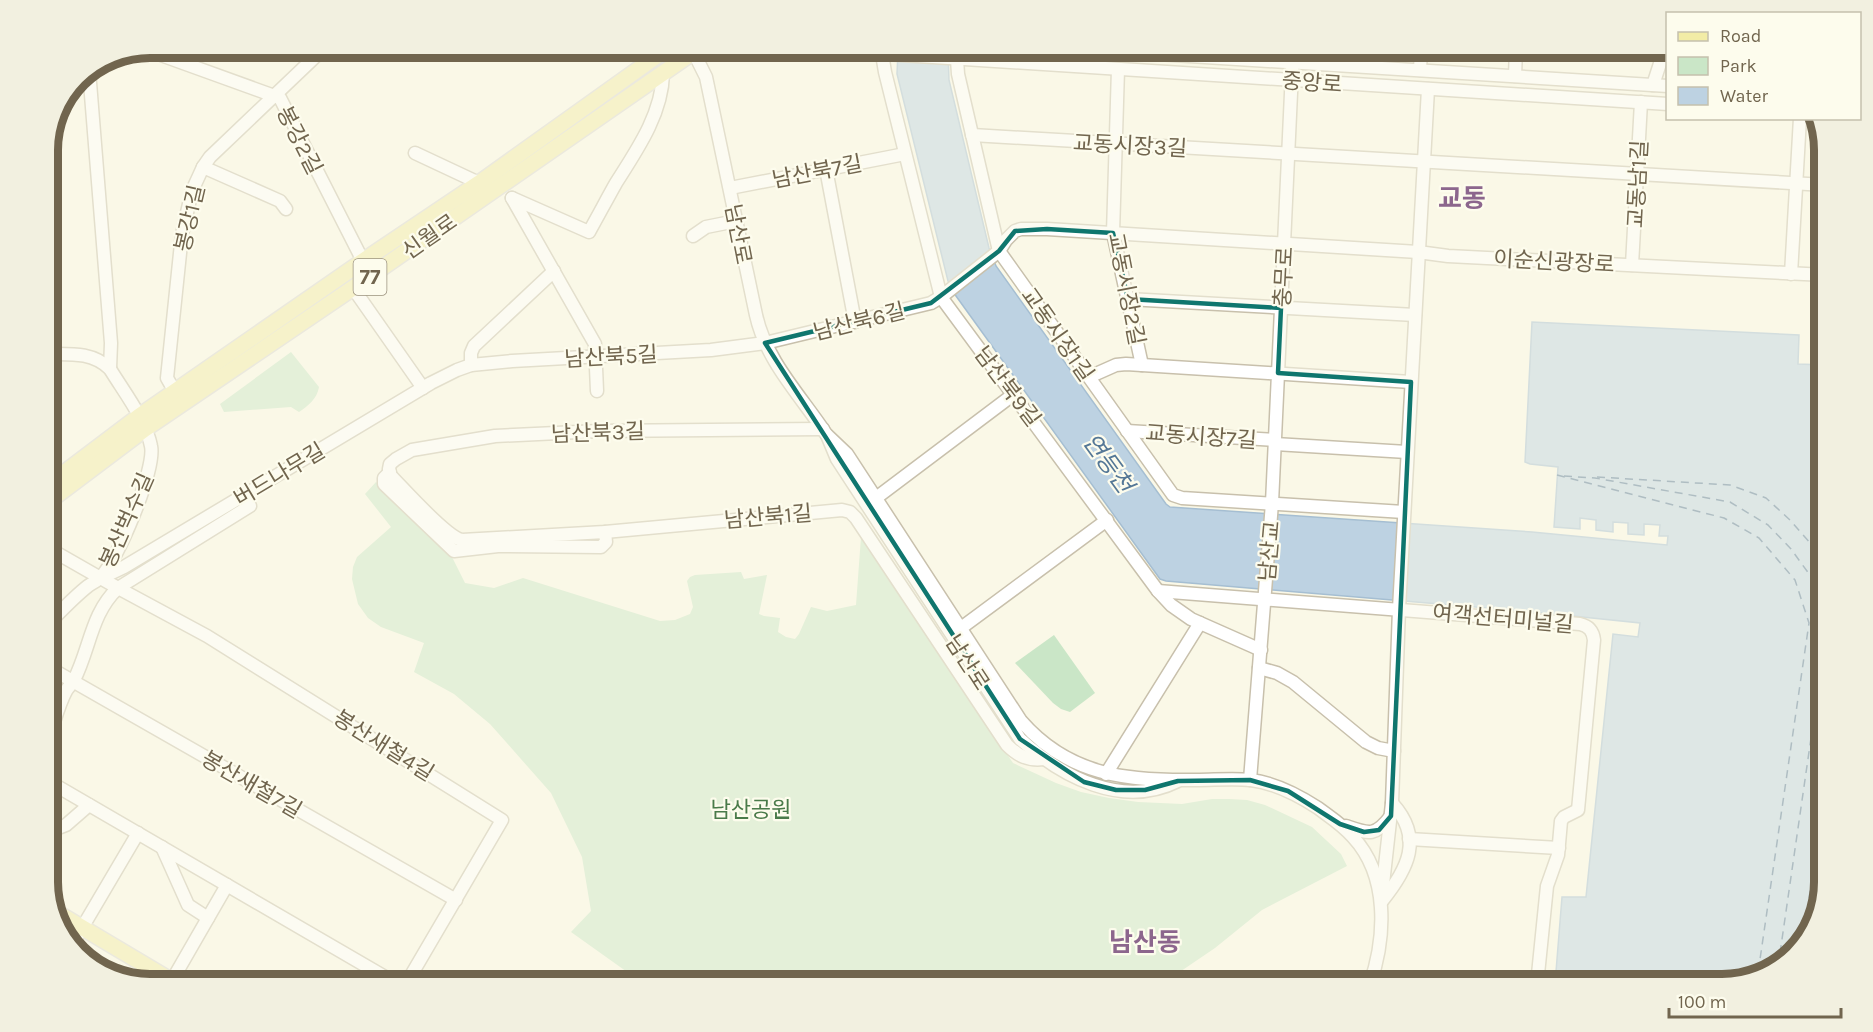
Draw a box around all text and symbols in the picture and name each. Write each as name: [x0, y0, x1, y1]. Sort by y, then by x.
legend: [1666, 12, 1861, 120]
text: Road: [1720, 25, 1761, 47]
text: Park: [1720, 55, 1757, 77]
street label: 중앙로: [1281, 68, 1343, 98]
text: Water: [1720, 85, 1768, 107]
street label: 봉강2길: [271, 102, 327, 179]
street label: 교동시장3길: [1072, 130, 1188, 162]
street label: 교동남1길: [1623, 139, 1653, 229]
street label: 남산북7길: [770, 151, 864, 193]
street label: 봉강1길: [170, 182, 210, 254]
district label: 교동: [1438, 183, 1486, 214]
street label: 남산로: [719, 202, 757, 266]
street label: 신월로: [397, 209, 462, 265]
street label: 교동시장2길: [1102, 231, 1150, 348]
street label: 충무로: [1269, 246, 1299, 308]
street label: 이순신광장로: [1493, 246, 1615, 278]
road number: 77: [354, 259, 386, 295]
street label: 교동시장1길: [1015, 283, 1099, 386]
street label: 남산북6길: [811, 298, 908, 346]
street label: 남산북9길: [969, 341, 1046, 432]
street label: 남산북5길: [564, 342, 658, 372]
street label: 남산북3길: [551, 418, 645, 448]
street label: 교동시장7길: [1144, 420, 1257, 454]
water label: 연등천: [1077, 428, 1141, 500]
street label: 버드나무길: [229, 438, 330, 512]
street label: 봉산벅수길: [94, 469, 159, 572]
street label: 남산북1길: [723, 500, 813, 534]
street label: 남산교: [1254, 520, 1286, 582]
street label: 여객선터미널길: [1431, 600, 1575, 638]
street label: 남산로: [940, 630, 995, 695]
street label: 봉산새철4길: [328, 705, 438, 787]
street label: 봉산새철7길: [197, 746, 306, 824]
park label: 남산공원: [711, 797, 791, 823]
district label: 남산동: [1109, 927, 1181, 958]
scale bar: [1669, 981, 1842, 1019]
text: 100 m: [1678, 991, 1726, 1013]

